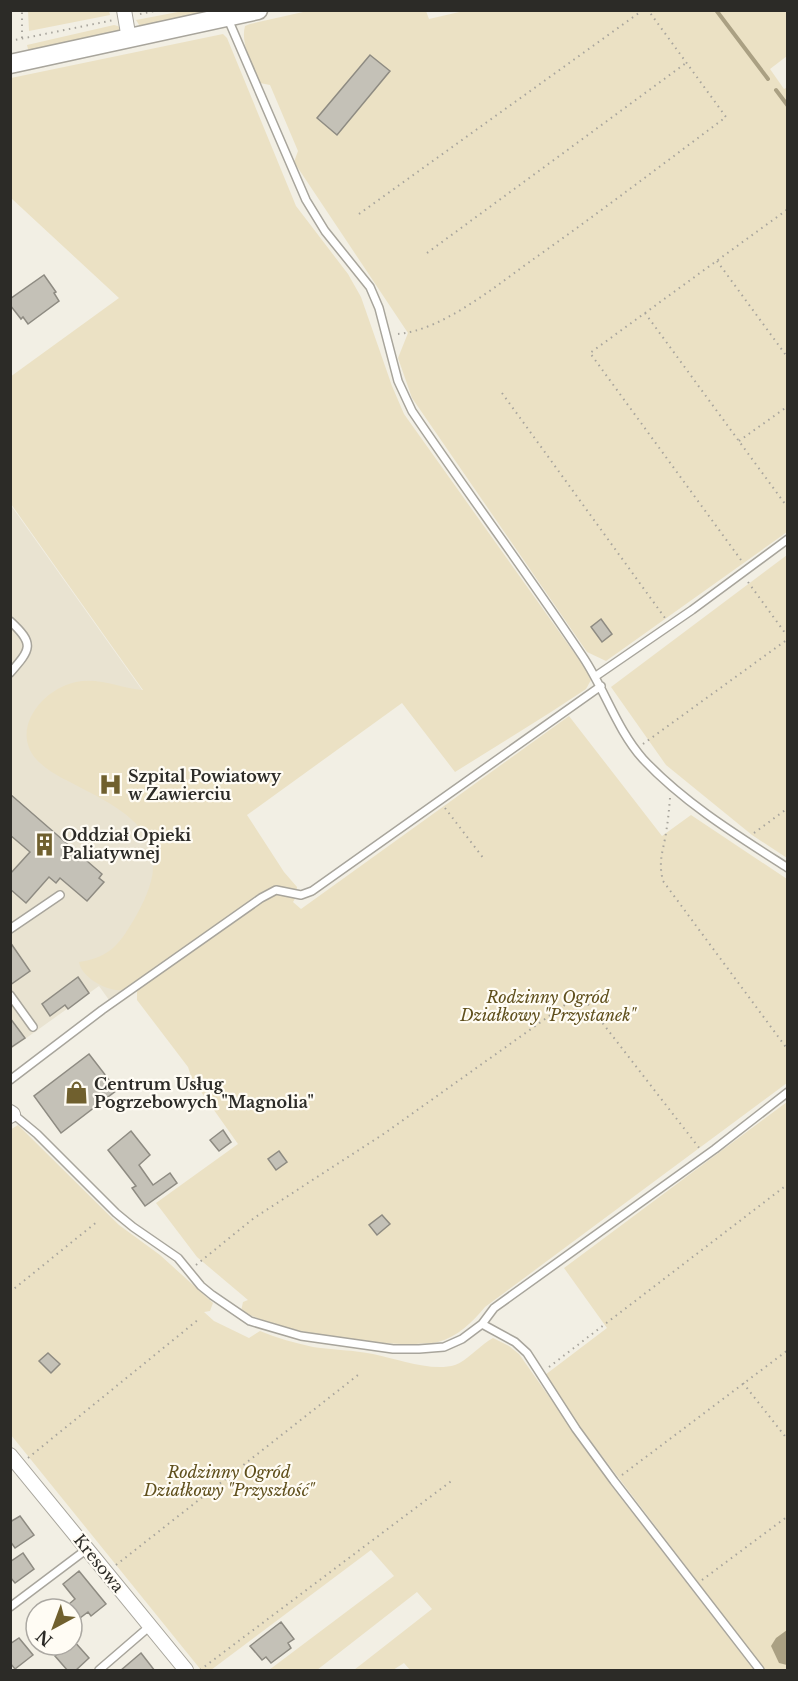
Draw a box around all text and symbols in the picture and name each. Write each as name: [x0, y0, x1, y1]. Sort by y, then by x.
place label: Szpital Powiatowy w Zawierciu: [128, 766, 282, 804]
hospital icon: Szpital Powiatowy w Zawierciu: [97, 772, 123, 798]
place label: Oddział Opieki Paliatywnej: [62, 825, 191, 863]
building icon: Oddział Opieki Paliatywnej: [31, 831, 57, 857]
park label: Rodzinny Ogród Działkowy "Przystanek": [459, 987, 637, 1025]
place label: Centrum Usług Pogrzebowych "Magnolia": [94, 1074, 314, 1112]
shop icon: Centrum Usług Pogrzebowych "Magnolia": [63, 1080, 89, 1106]
park label: Rodzinny Ogród Działkowy "Przyszłość": [143, 1462, 315, 1500]
street label: Kresowa: [70, 1530, 129, 1596]
north arrow: [24, 1597, 84, 1657]
text: N: [32, 1626, 56, 1651]

